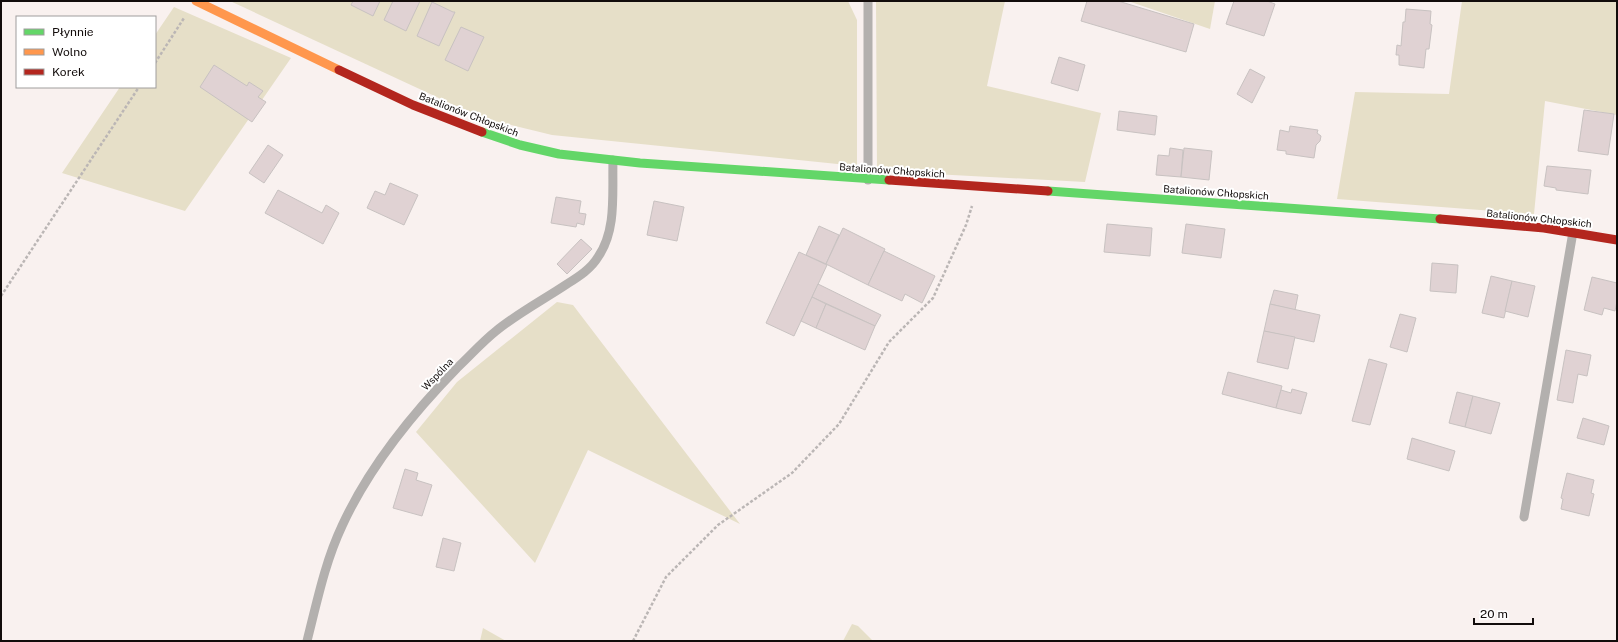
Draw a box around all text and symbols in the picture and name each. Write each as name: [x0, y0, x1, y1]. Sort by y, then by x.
legend: [16, 16, 156, 88]
text: Płynnie: [52, 25, 94, 39]
text: Wolno: [52, 45, 87, 59]
text: Korek: [52, 65, 85, 79]
street label: Batalionów Chłopskich: [417, 89, 521, 139]
street label: Batalionów Chłopskich: [839, 160, 945, 180]
street label: Batalionów Chłopskich: [1163, 182, 1269, 202]
street label: Batalionów Chłopskich: [1486, 207, 1592, 230]
street label: Wspólna: [419, 355, 455, 393]
scale bar: [1474, 600, 1533, 626]
text: 20 m: [1480, 607, 1508, 621]

